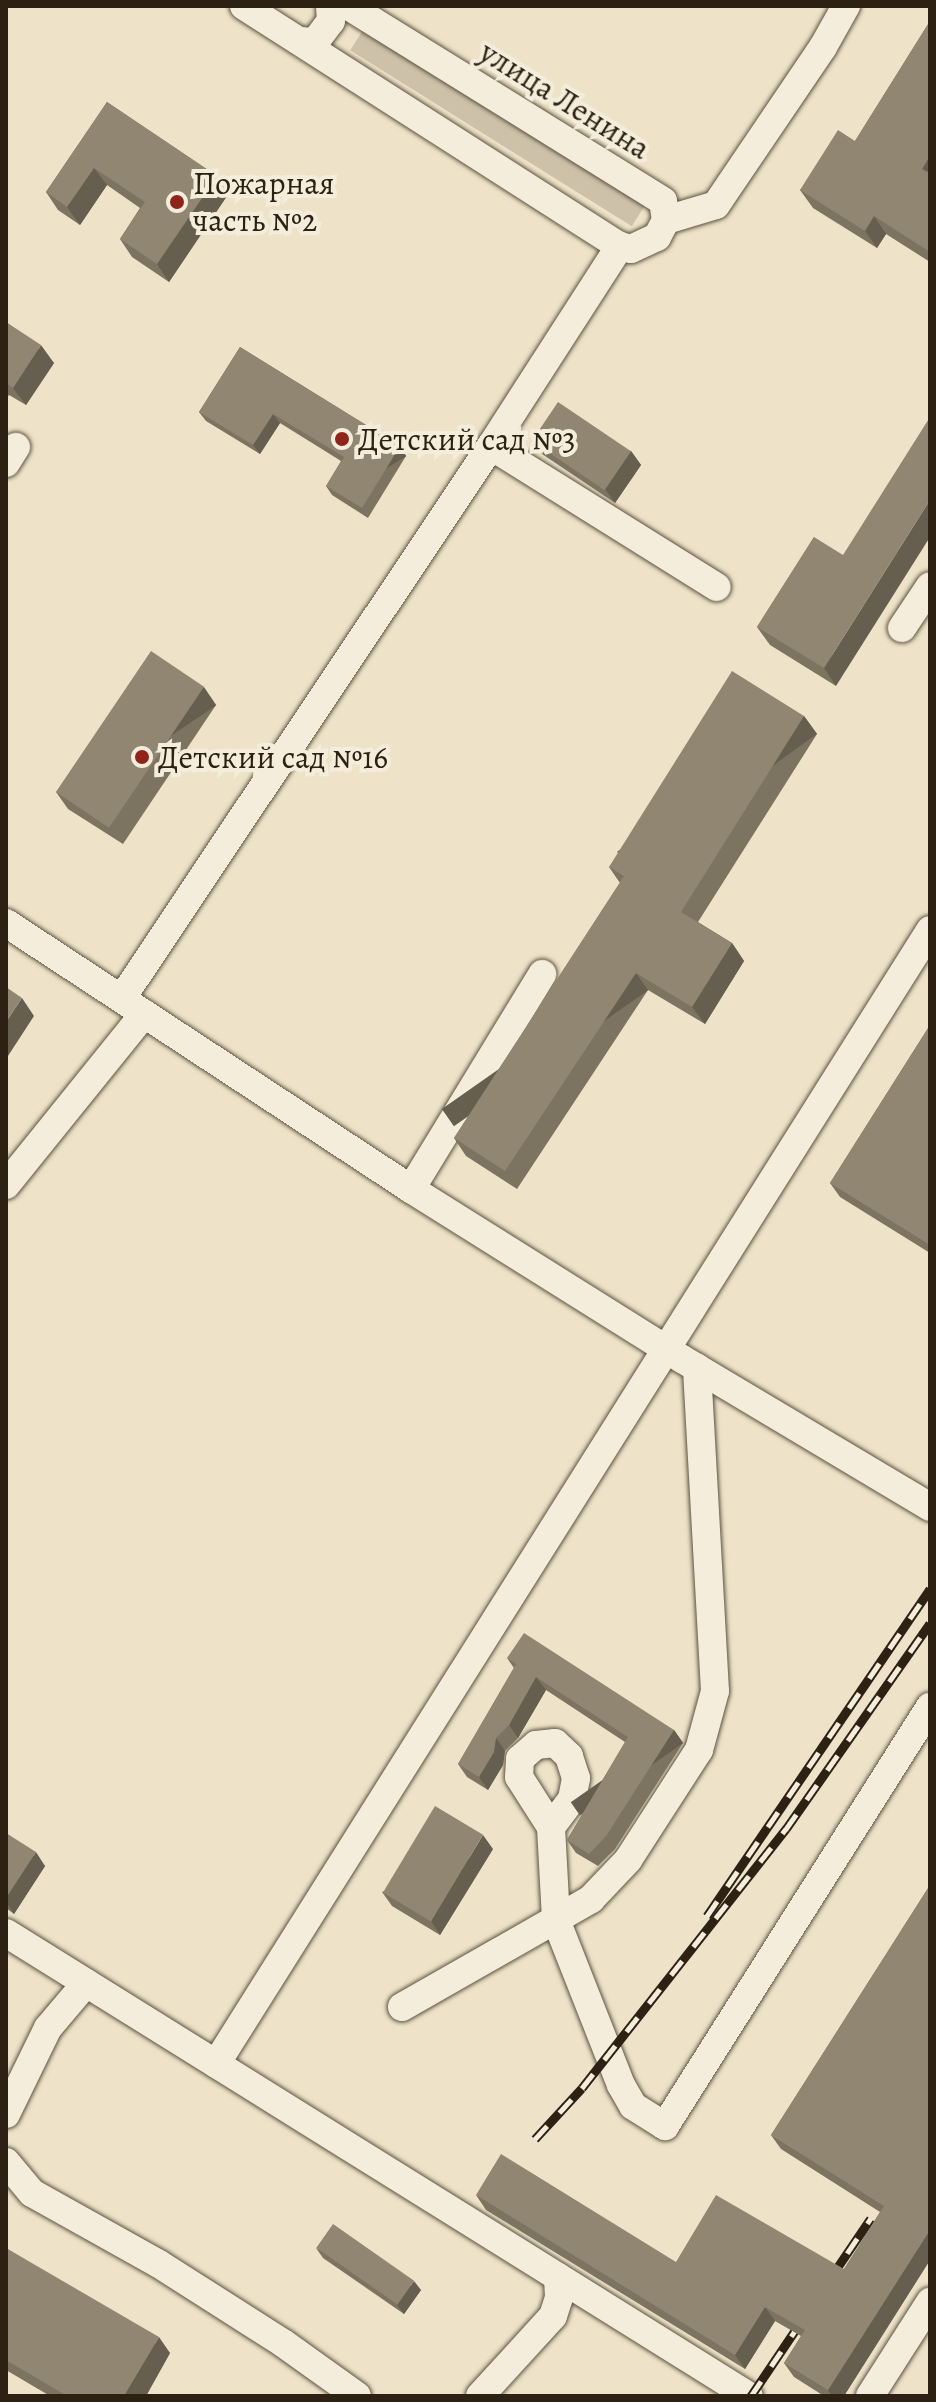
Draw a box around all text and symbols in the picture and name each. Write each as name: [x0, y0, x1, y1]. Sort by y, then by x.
street label: улица Ленина: [473, 32, 657, 168]
place label: Пожарная часть №2: [193, 165, 334, 240]
marker: Пожарная часть №2: [168, 193, 186, 211]
place label: Детский сад №3: [358, 420, 576, 458]
marker: Детский сад №3: [333, 430, 351, 448]
place label: Детский сад №16: [158, 738, 388, 776]
marker: Детский сад №16: [133, 748, 151, 766]

